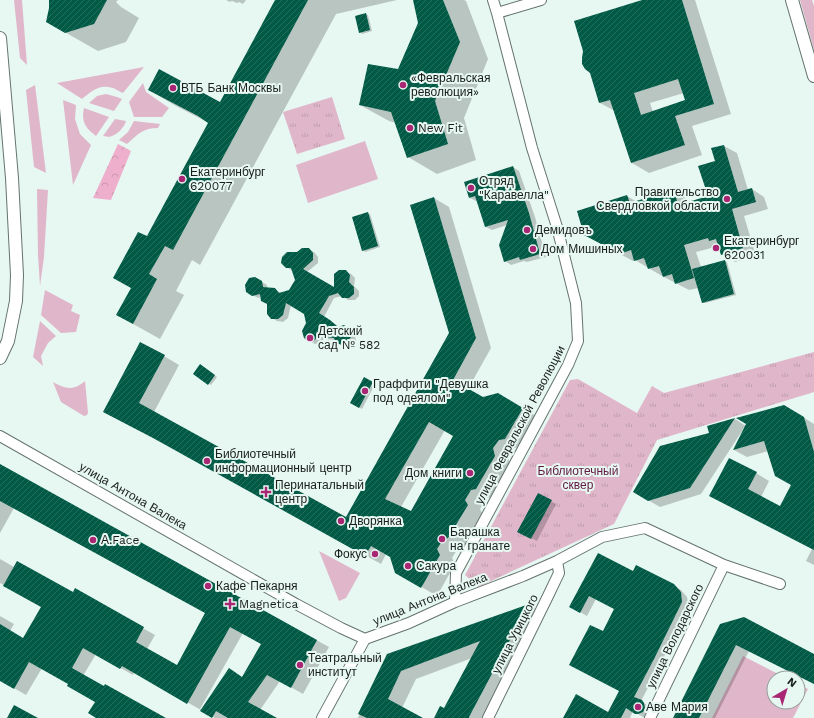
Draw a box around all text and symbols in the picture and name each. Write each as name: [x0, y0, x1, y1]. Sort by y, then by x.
place label: «Февральская революция»: [411, 71, 490, 99]
marker: «Февральская революция»: [398, 80, 408, 90]
place label: ВТБ Банк Москвы: [181, 81, 281, 95]
marker: ВТБ Банк Москвы: [168, 83, 178, 93]
place label: New Fit: [418, 121, 463, 135]
marker: New Fit: [405, 123, 415, 133]
place label: Екатеринбург 620077: [190, 165, 266, 193]
marker: Екатеринбург 620077: [177, 174, 187, 184]
place label: Отряд "Каравелла": [479, 174, 549, 202]
marker: Отряд "Каравелла": [466, 183, 476, 193]
place label: Правительство Свердловкой области: [596, 185, 719, 213]
marker: Правительство Свердловкой области: [722, 194, 732, 204]
place label: Демидовъ: [535, 223, 592, 237]
marker: Демидовъ: [522, 225, 532, 235]
place label: Екатеринбург 620031: [724, 234, 800, 262]
place label: Дом Мишиных: [541, 242, 623, 256]
marker: Екатеринбург 620031: [711, 243, 721, 253]
marker: Дом Мишиных: [528, 244, 538, 254]
place label: Детский сад № 582: [318, 324, 380, 352]
marker: Детский сад № 582: [305, 333, 315, 343]
street label: улица Февральской Революции: [472, 343, 568, 507]
place label: Граффити "Девушка под одеялом": [373, 377, 489, 405]
marker: Граффити "Девушка под одеялом": [360, 386, 370, 396]
place label: Библиотечный информационный центр: [215, 447, 352, 475]
marker: Библиотечный информационный центр: [202, 456, 212, 466]
street label: улица Антона Валека: [77, 460, 189, 533]
park label: Библиотечный сквер: [538, 464, 618, 492]
place label: Дом книги: [405, 466, 462, 480]
marker: Дом книги: [465, 468, 475, 478]
place label: Перинатальный центр: [275, 478, 364, 506]
marker: Перинатальный центр: [260, 486, 272, 498]
place label: Дворянка: [349, 514, 402, 528]
marker: Дворянка: [336, 516, 346, 526]
place label: Барашка на гранате: [450, 525, 511, 553]
place label: А.Face: [101, 533, 139, 547]
marker: Барашка на гранате: [437, 534, 447, 544]
marker: А.Face: [88, 535, 98, 545]
place label: Фокус: [334, 547, 367, 561]
marker: Фокус: [370, 549, 380, 559]
place label: Сакура: [416, 559, 456, 573]
marker: Сакура: [403, 561, 413, 571]
street label: улица Антона Валека: [371, 570, 489, 628]
place label: Кафе Пекарня: [216, 579, 298, 593]
marker: Кафе Пекарня: [203, 581, 213, 591]
street label: улица Володарского: [644, 581, 706, 690]
street label: улица Урицкого: [489, 592, 541, 676]
place label: Magnetica: [239, 597, 298, 611]
marker: Magnetica: [224, 598, 236, 610]
place label: Театральный институт: [308, 651, 382, 679]
marker: Театральный институт: [295, 660, 305, 670]
north arrow: [766, 670, 806, 710]
text: N: [785, 675, 799, 690]
place label: Аве Мария: [646, 700, 708, 714]
marker: Аве Мария: [633, 702, 643, 712]

